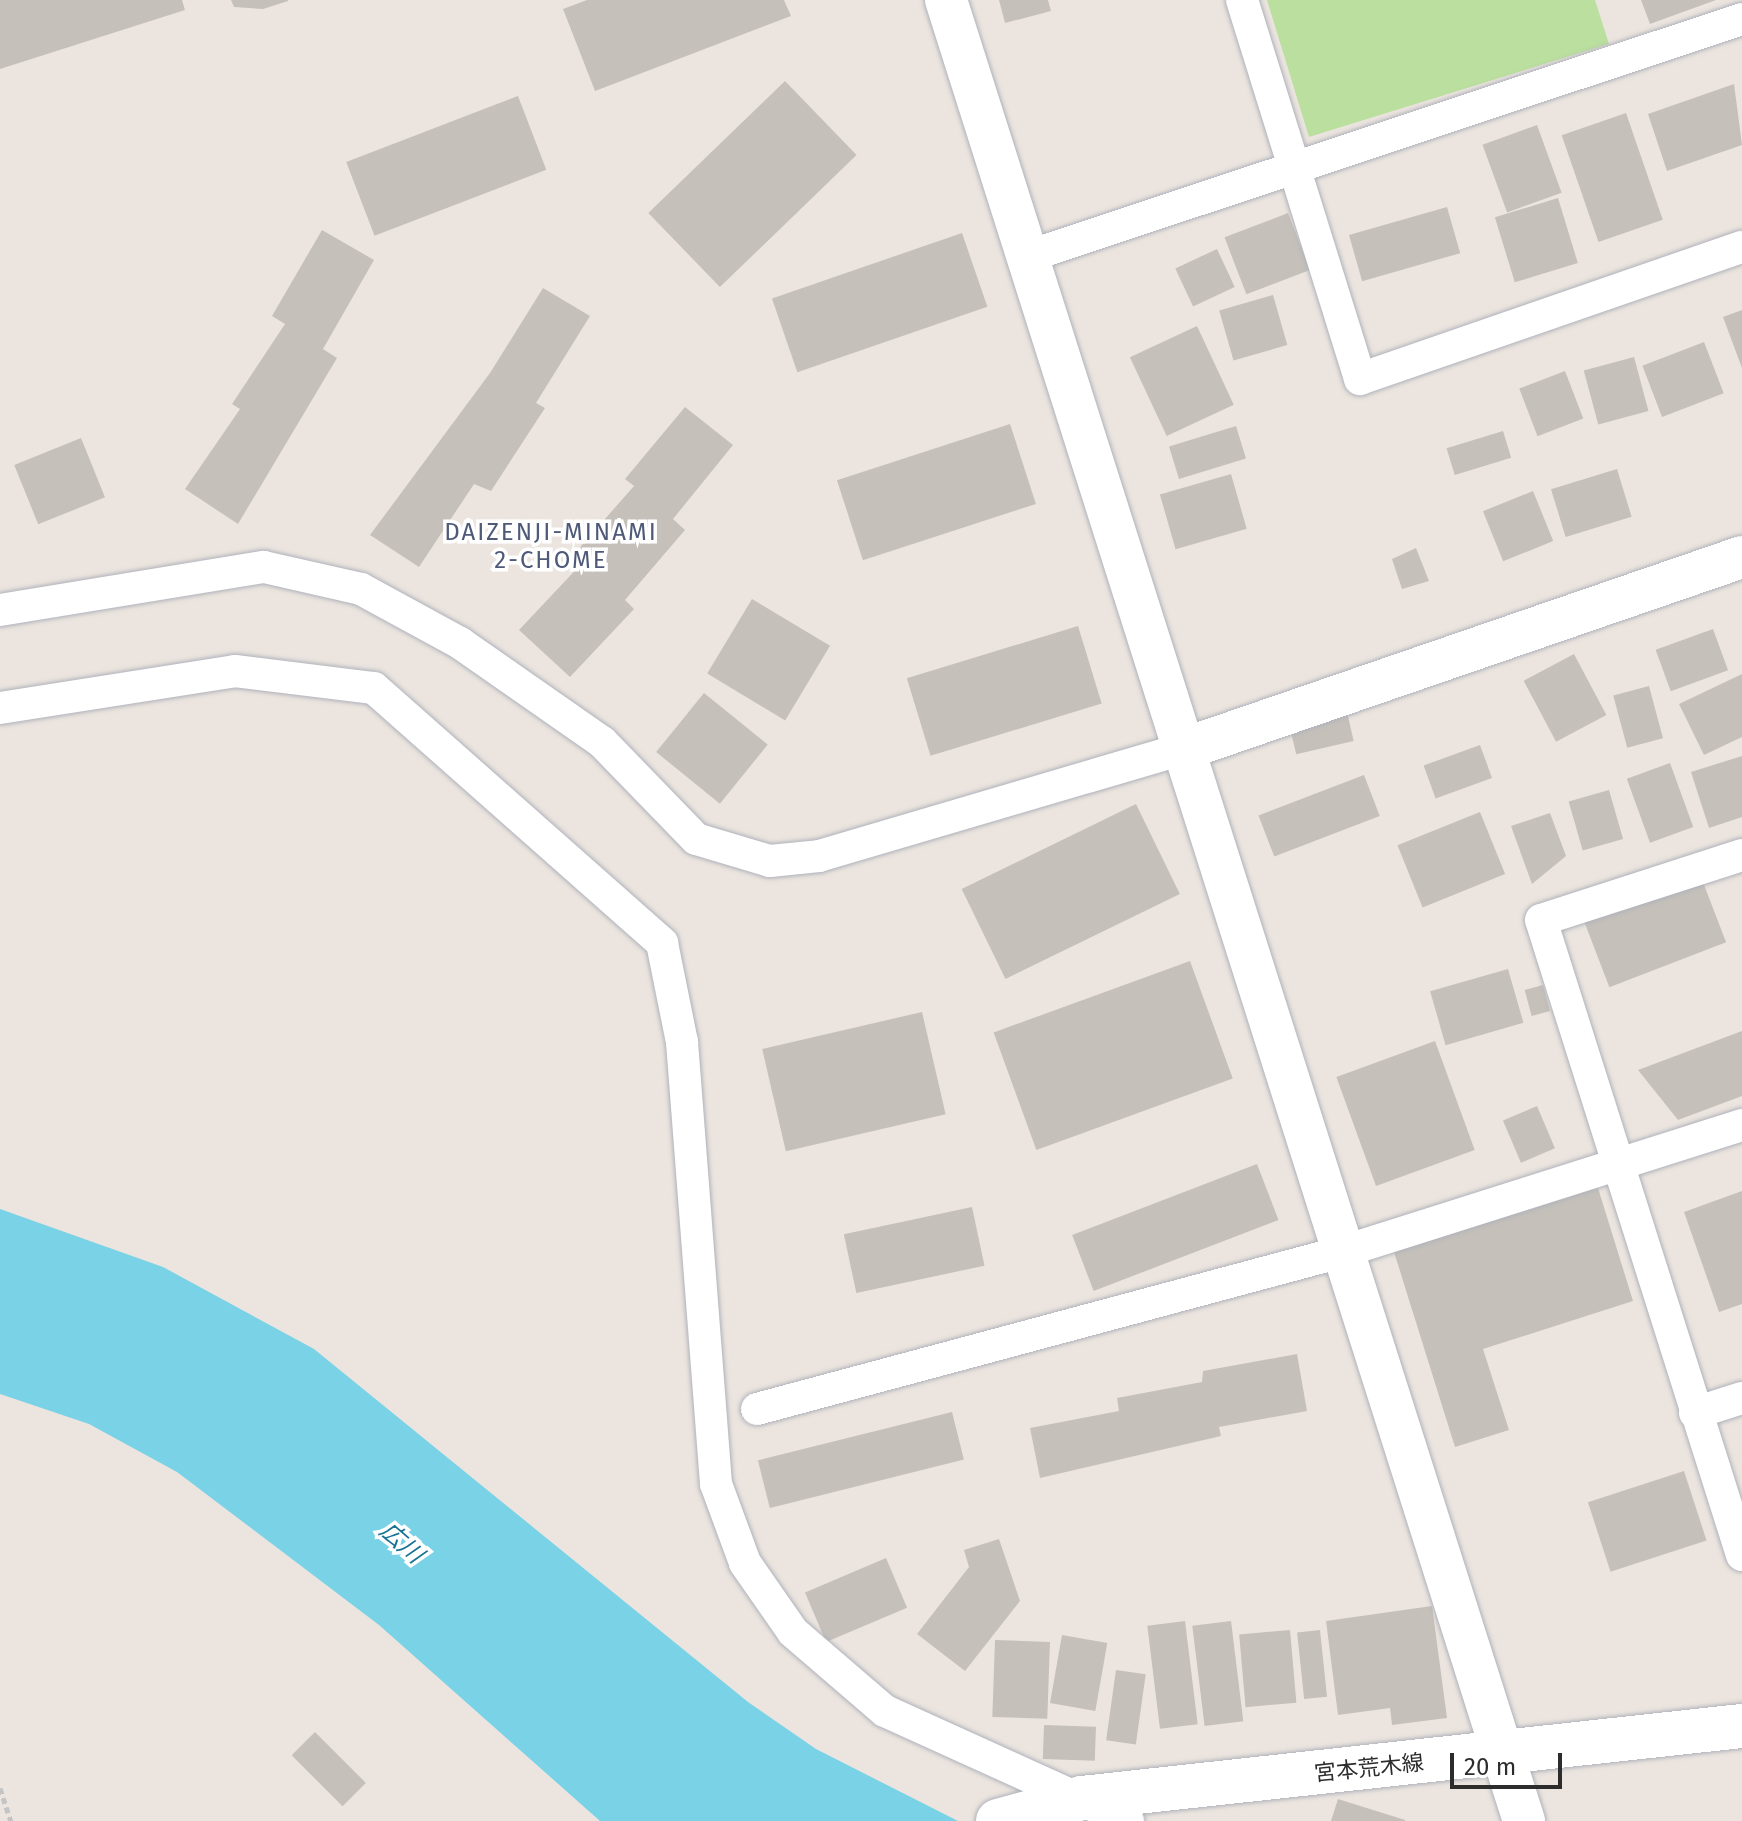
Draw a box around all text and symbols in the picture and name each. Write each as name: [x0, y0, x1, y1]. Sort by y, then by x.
district label: DAIZENJI-MINAMI 2-CHOME: [444, 519, 658, 575]
water label: 広川: [373, 1516, 429, 1570]
scale bar: [1454, 1737, 1566, 1787]
street label: 宮本荒木線: [1313, 1749, 1425, 1787]
text: 20 m: [1464, 1753, 1516, 1781]

